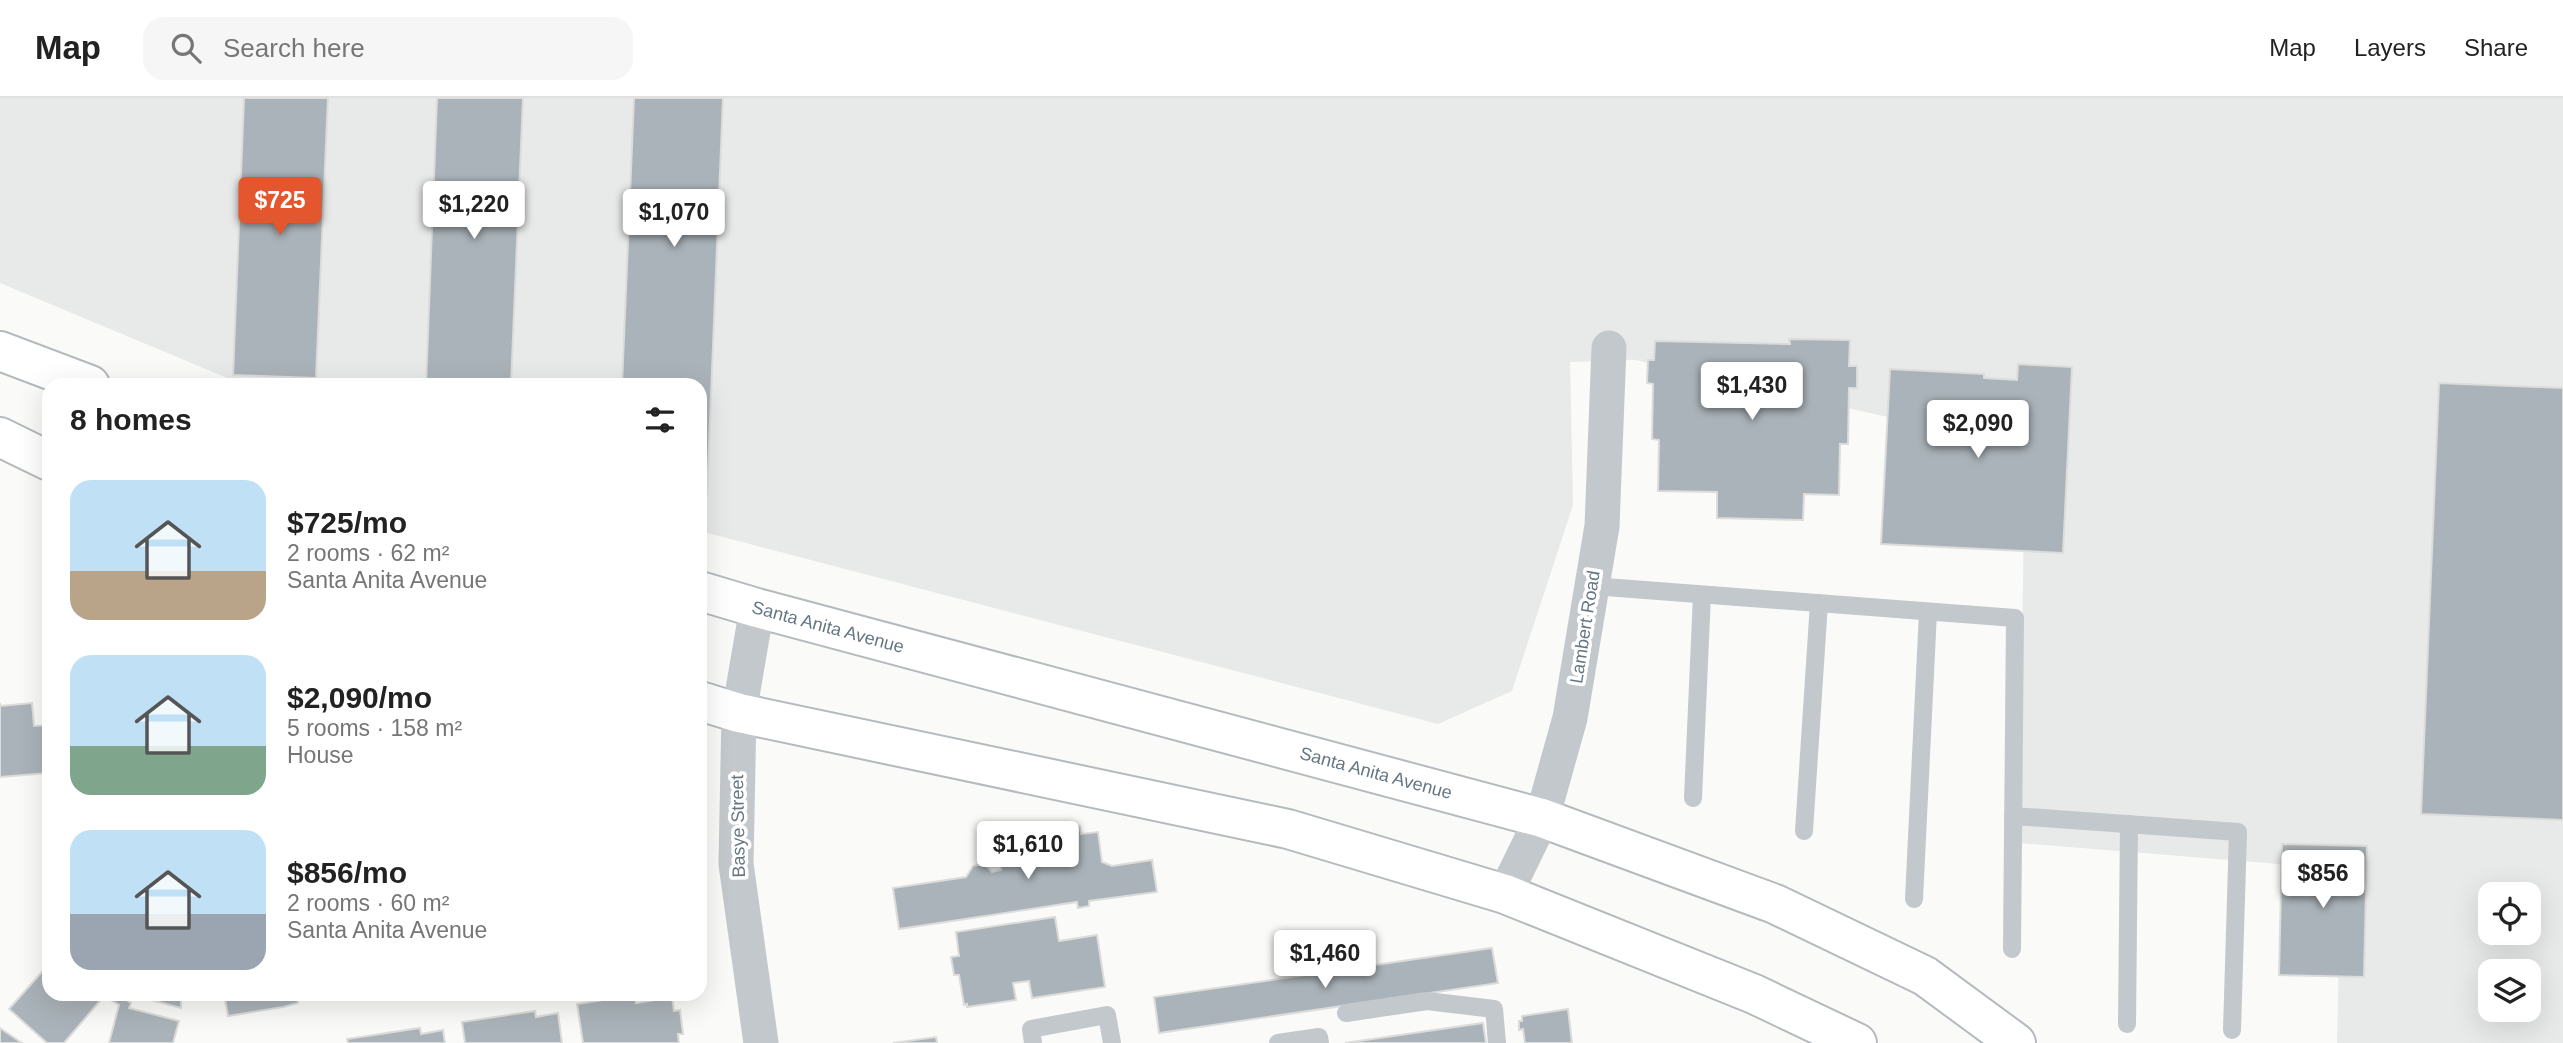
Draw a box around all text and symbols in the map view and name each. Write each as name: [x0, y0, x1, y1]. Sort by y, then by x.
search box: [143, 17, 633, 80]
text: Map: [35, 29, 101, 66]
icon: search: [167, 29, 205, 67]
text: Search here: [223, 33, 365, 63]
text: Map: [2269, 34, 2316, 61]
text: Layers: [2354, 34, 2426, 61]
text: Share: [2464, 34, 2528, 61]
pin: $725: [239, 178, 321, 237]
pin: $1,220: [417, 181, 531, 241]
text: $725: [254, 187, 306, 213]
pin: $1,070: [617, 190, 731, 249]
text: $1,220: [439, 191, 509, 217]
text: $1,070: [639, 199, 709, 225]
pin: $1,430: [1695, 362, 1809, 422]
text: $1,430: [1717, 372, 1787, 398]
pin: $2,090: [1921, 400, 2035, 460]
icon: filters: [641, 401, 679, 439]
text: 8 homes: [70, 403, 192, 436]
text: $2,090: [1943, 410, 2013, 436]
text: $725/mo: [287, 506, 407, 539]
icon: home: [126, 508, 210, 592]
text: 2 rooms · 62 m²: [287, 540, 449, 566]
text: Santa Anita Avenue: [287, 567, 487, 593]
street label: Lambert Road: [1566, 569, 1604, 685]
street label: Santa Anita Avenue: [750, 597, 906, 657]
text: $2,090/mo: [287, 681, 432, 714]
icon: home: [126, 683, 210, 767]
text: 5 rooms · 158 m²: [287, 715, 462, 741]
text: House: [287, 742, 353, 768]
street label: Santa Anita Avenue: [1298, 743, 1454, 803]
street label: Basye Street: [727, 774, 749, 878]
pin: $1,610: [971, 822, 1085, 881]
text: $1,610: [993, 831, 1063, 857]
pin: $856: [2282, 850, 2364, 910]
text: $856/mo: [287, 856, 407, 889]
icon: home: [126, 858, 210, 942]
text: $856: [2297, 860, 2349, 886]
map controls: [2478, 882, 2541, 1022]
button: locate: [2478, 882, 2541, 945]
text: 2 rooms · 60 m²: [287, 890, 449, 916]
text: Santa Anita Avenue: [287, 917, 487, 943]
pin: $1,460: [1268, 930, 1382, 990]
text: $1,460: [1290, 940, 1360, 966]
button: layers: [2478, 959, 2541, 1022]

